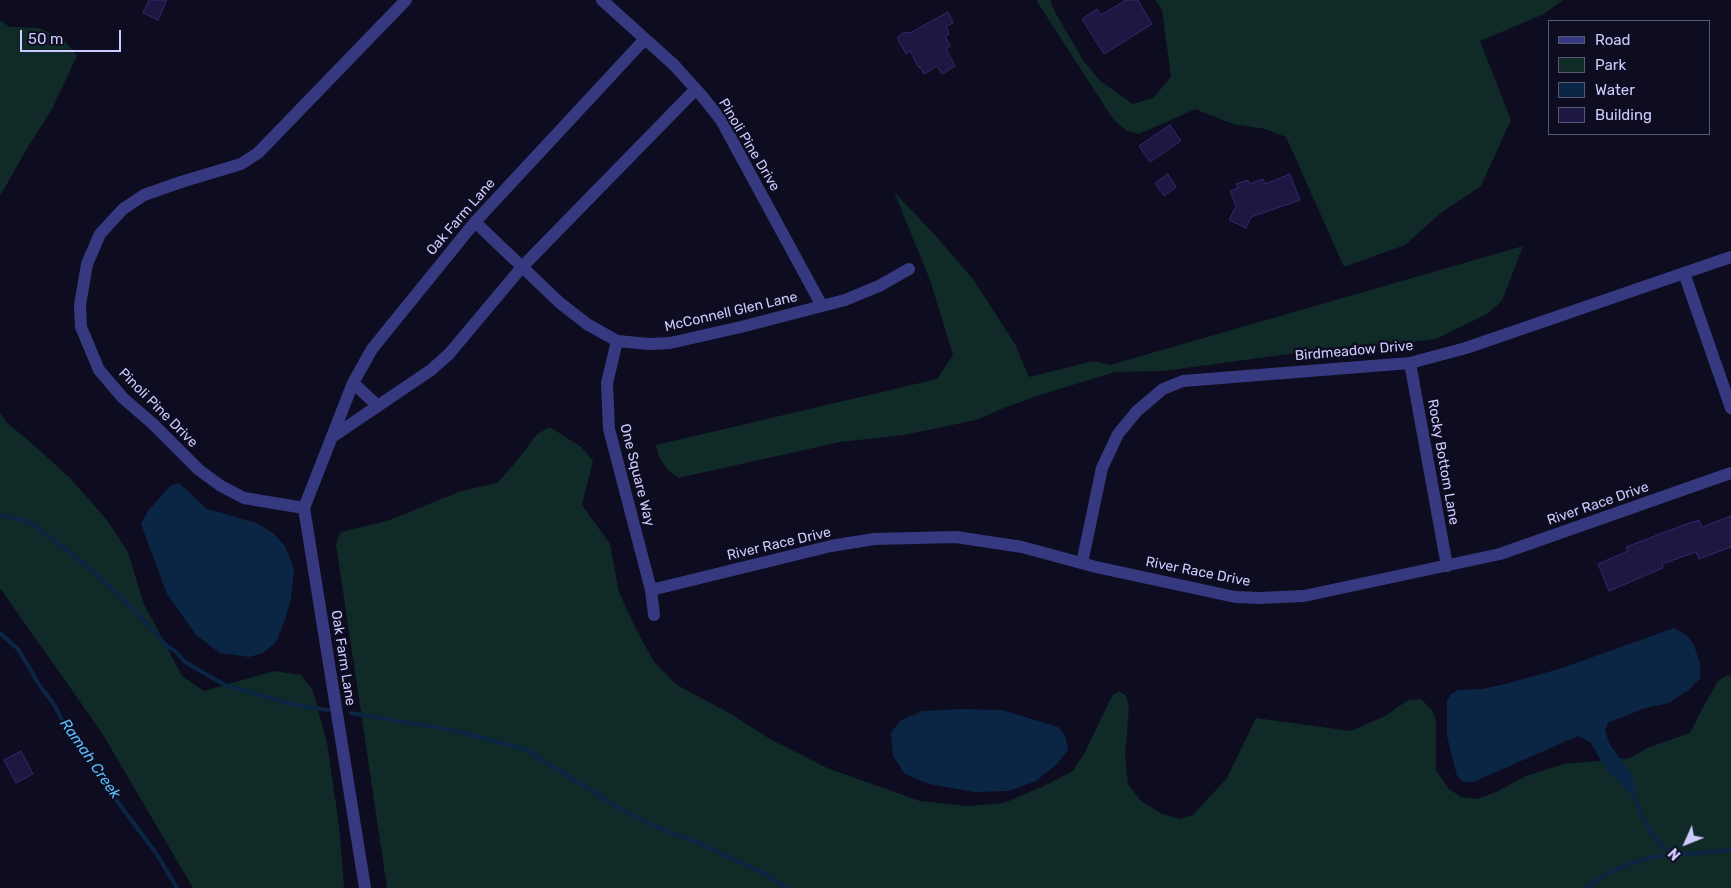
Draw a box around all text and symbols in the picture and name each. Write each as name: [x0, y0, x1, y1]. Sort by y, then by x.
scale bar: [22, 20, 124, 52]
legend: [1548, 20, 1711, 135]
text: 50 m: [28, 30, 63, 48]
text: Road: [1595, 31, 1631, 49]
text: Park: [1595, 56, 1626, 74]
text: Water: [1595, 81, 1635, 99]
street label: Pinoli Pine Drive: [715, 96, 783, 194]
text: Building: [1595, 106, 1652, 124]
street label: Oak Farm Lane: [423, 175, 499, 259]
street label: McConnell Glen Lane: [663, 289, 799, 335]
street label: Birdmeadow Drive: [1294, 337, 1414, 365]
street label: Pinoli Pine Drive: [115, 365, 201, 451]
street label: Rocky Bottom Lane: [1424, 398, 1462, 526]
street label: One Square Way: [616, 422, 658, 528]
street label: River Race Drive: [1545, 479, 1651, 529]
street label: River Race Drive: [725, 524, 833, 564]
street label: River Race Drive: [1144, 554, 1252, 590]
street label: Oak Farm Lane: [327, 609, 359, 707]
water label: Ramah Creek: [56, 715, 124, 803]
north arrow: [1661, 818, 1711, 868]
text: N: [1665, 844, 1684, 863]

